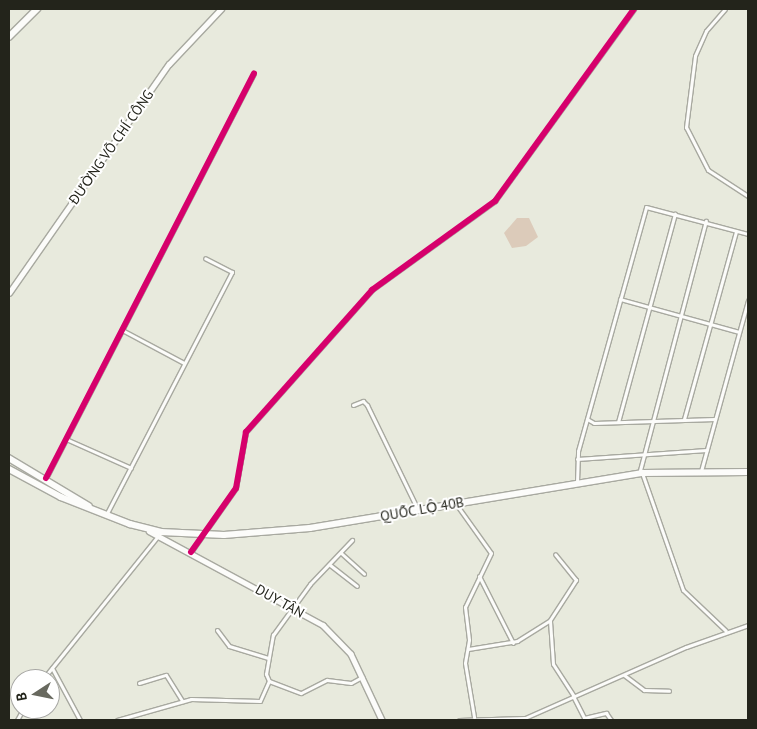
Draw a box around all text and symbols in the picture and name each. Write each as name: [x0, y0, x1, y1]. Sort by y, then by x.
street label: ĐƯỜNG VÕ CHÍ CÔNG: [65, 86, 157, 208]
street label: QUỐC LỘ 40B: [379, 493, 465, 525]
street label: DUY TÂN: [252, 580, 308, 622]
north arrow: [10, 669, 60, 719]
text: B: [12, 691, 31, 702]

